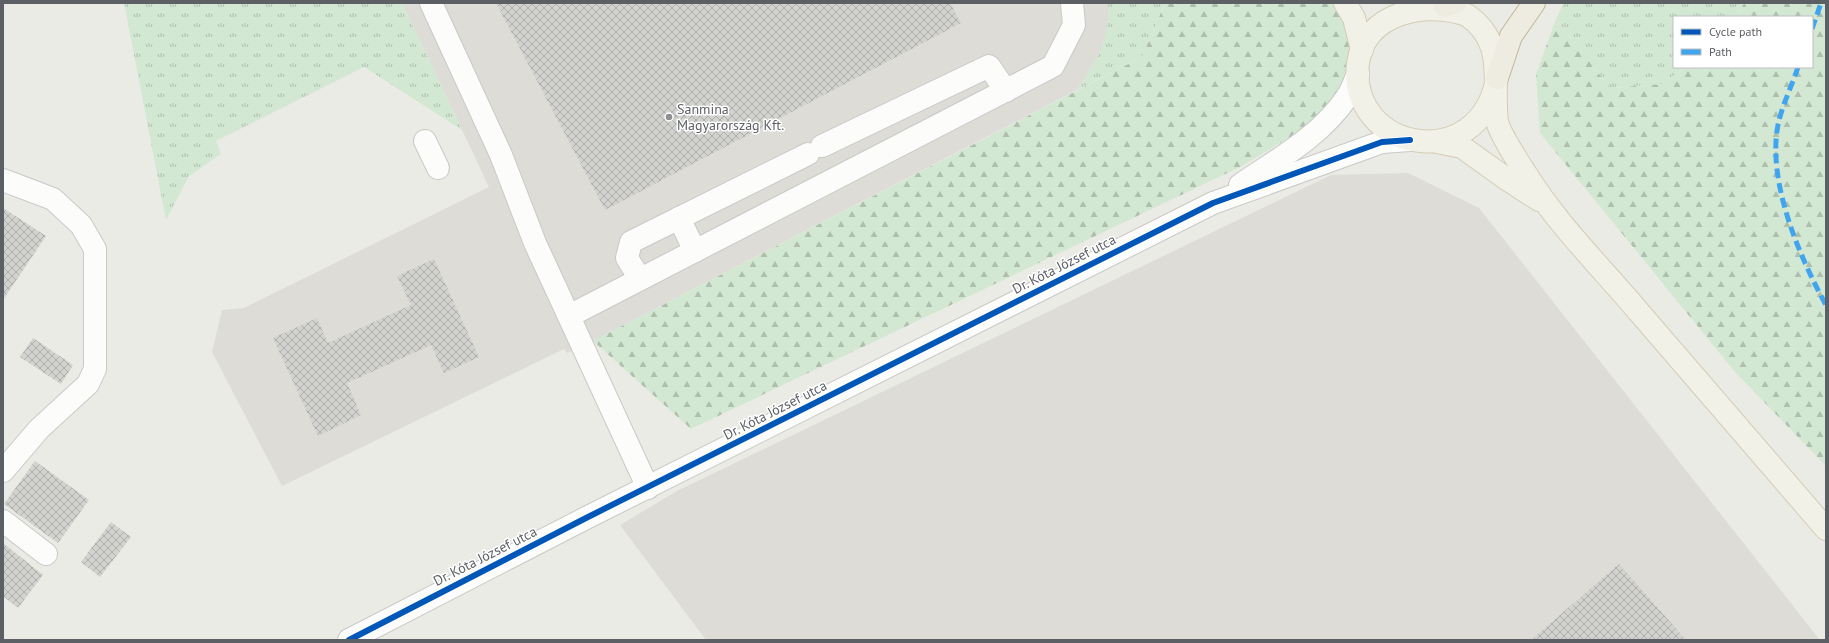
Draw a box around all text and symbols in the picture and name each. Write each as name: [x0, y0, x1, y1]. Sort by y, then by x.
legend: [1673, 16, 1813, 68]
text: Cycle path: [1709, 24, 1762, 39]
text: Path: [1709, 44, 1732, 59]
place label: Sanmina Magyarország Kft.: [677, 100, 784, 134]
marker: Sanmina Magyarország Kft.: [664, 112, 674, 122]
street label: Dr. Kóta József utca: [1009, 230, 1119, 298]
street label: Dr. Kóta József utca: [720, 376, 830, 444]
street label: Dr. Kóta József utca: [430, 522, 540, 590]

